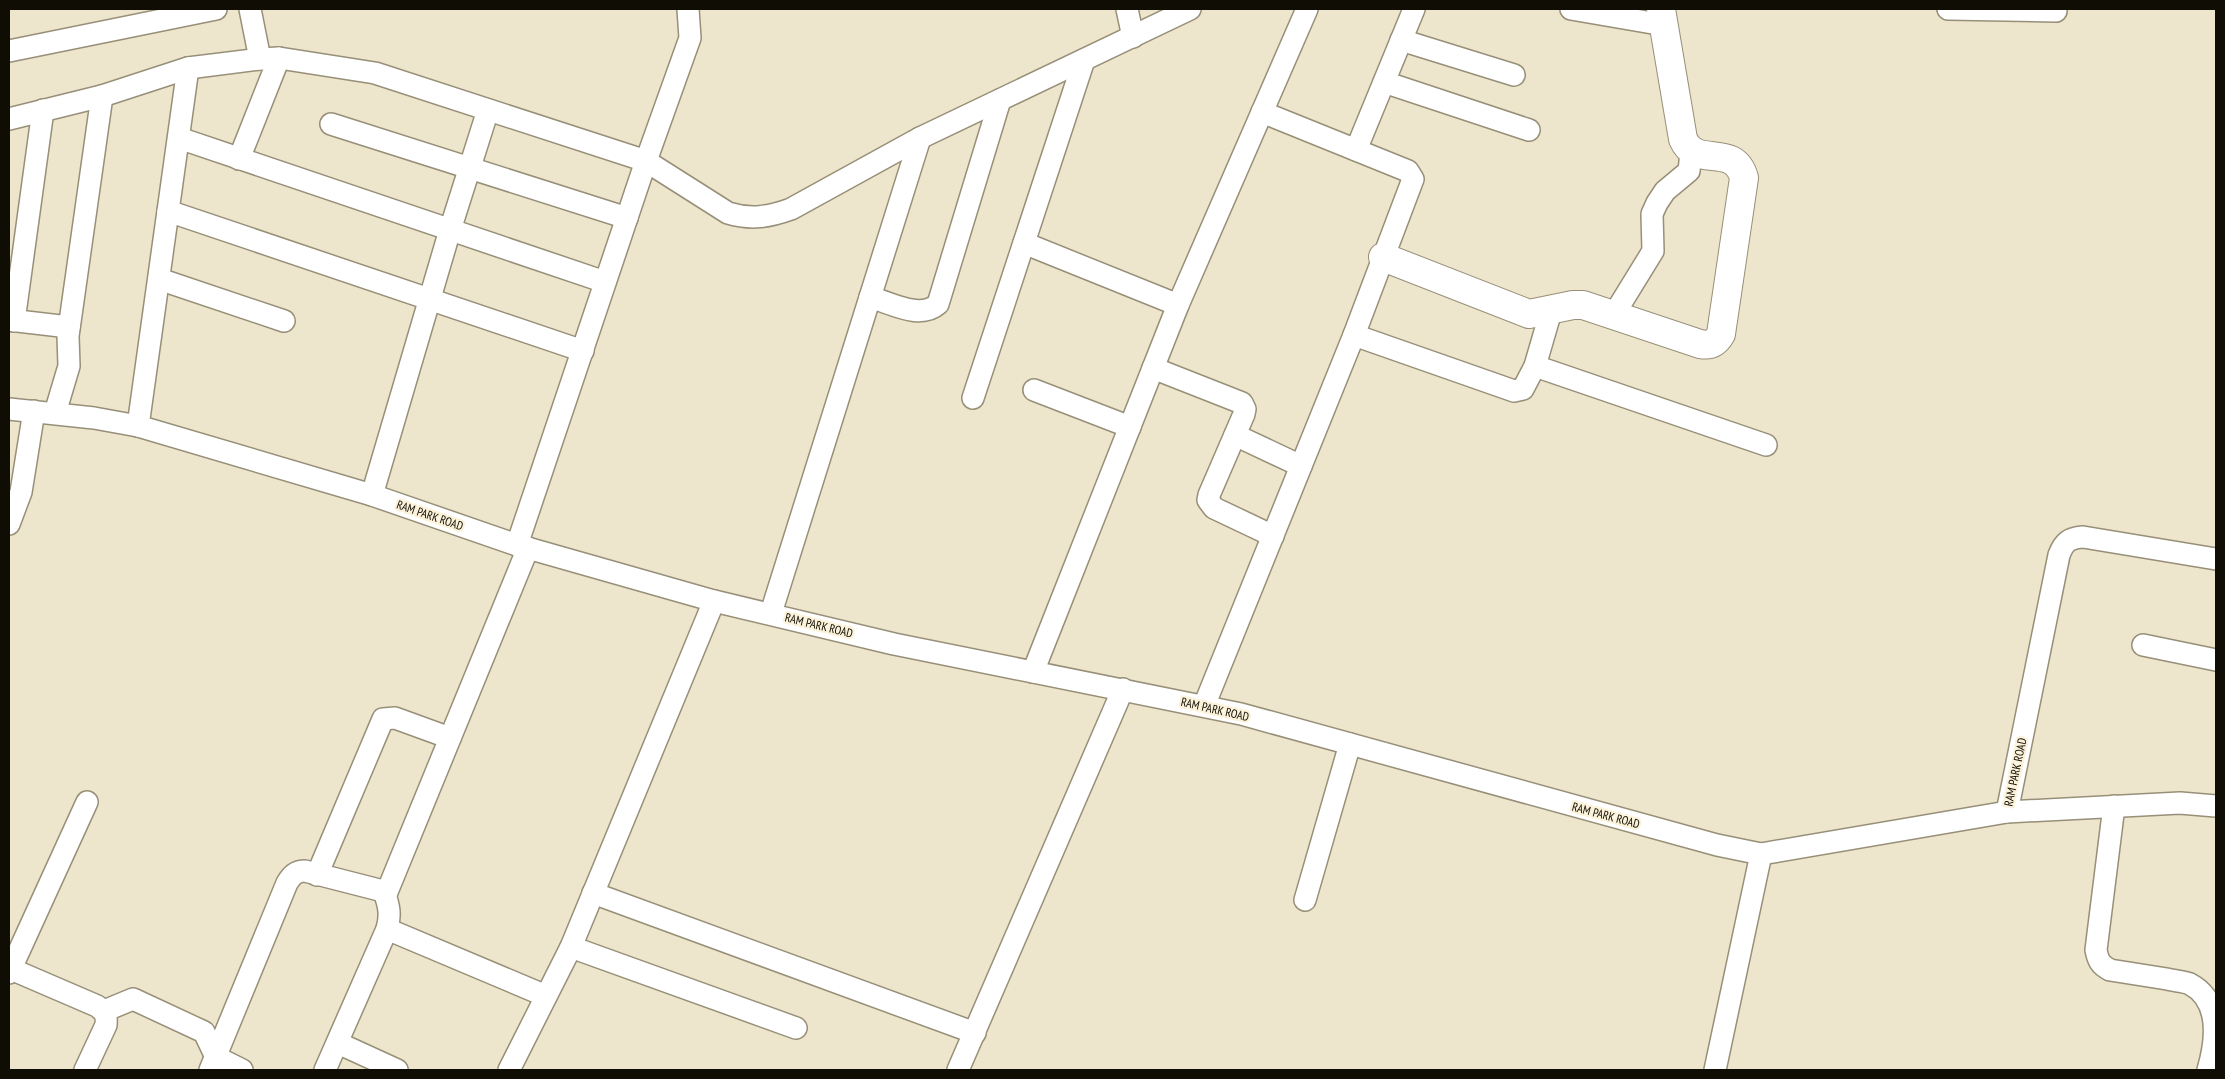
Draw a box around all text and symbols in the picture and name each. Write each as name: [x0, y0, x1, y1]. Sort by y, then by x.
street label: RAM PARK ROAD: [395, 497, 465, 533]
street label: RAM PARK ROAD: [783, 609, 855, 641]
street label: RAM PARK ROAD: [1179, 694, 1251, 724]
street label: RAM PARK ROAD: [2000, 736, 2030, 808]
street label: RAM PARK ROAD: [1571, 799, 1641, 831]

